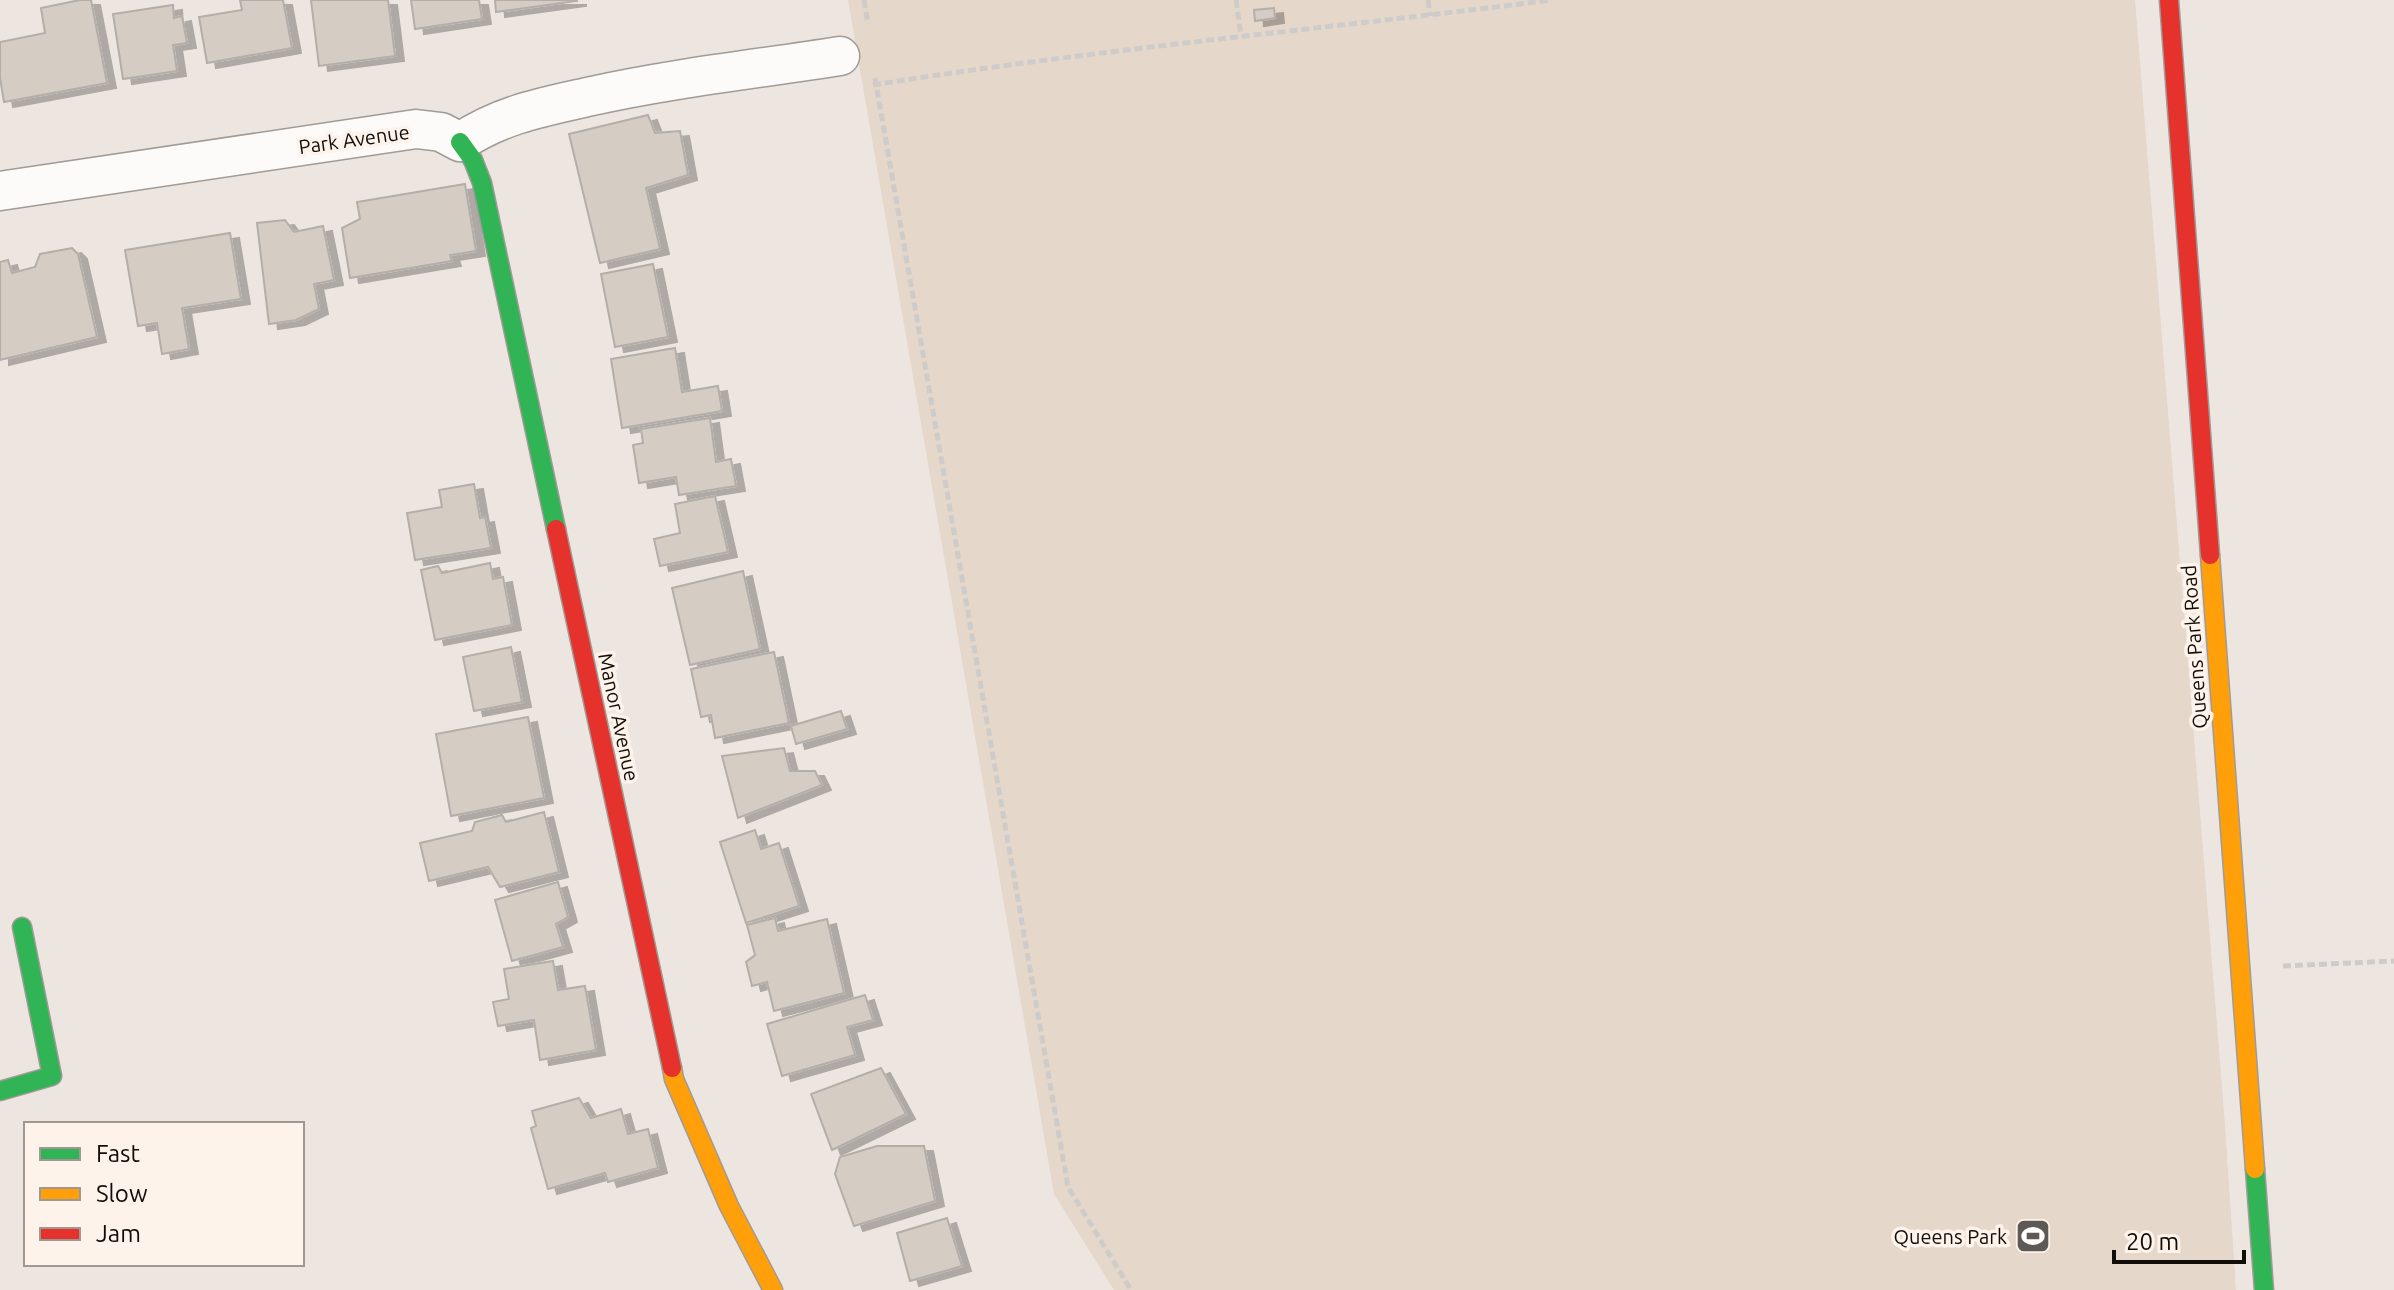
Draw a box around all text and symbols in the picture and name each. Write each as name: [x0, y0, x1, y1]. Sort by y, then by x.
street label: Park Avenue: [297, 120, 411, 158]
street label: Queens Park Road: [2177, 564, 2211, 730]
street label: Manor Avenue: [594, 651, 644, 783]
legend: [24, 1122, 304, 1266]
text: Fast: [96, 1140, 140, 1167]
text: Slow: [96, 1180, 148, 1207]
scale bar: [2114, 1214, 2244, 1264]
sports icon: Queens Park: [2014, 1217, 2052, 1255]
text: Jam: [96, 1220, 141, 1247]
place label: Queens Park: [1894, 1225, 2007, 1248]
text: 20 m: [2126, 1228, 2179, 1255]

